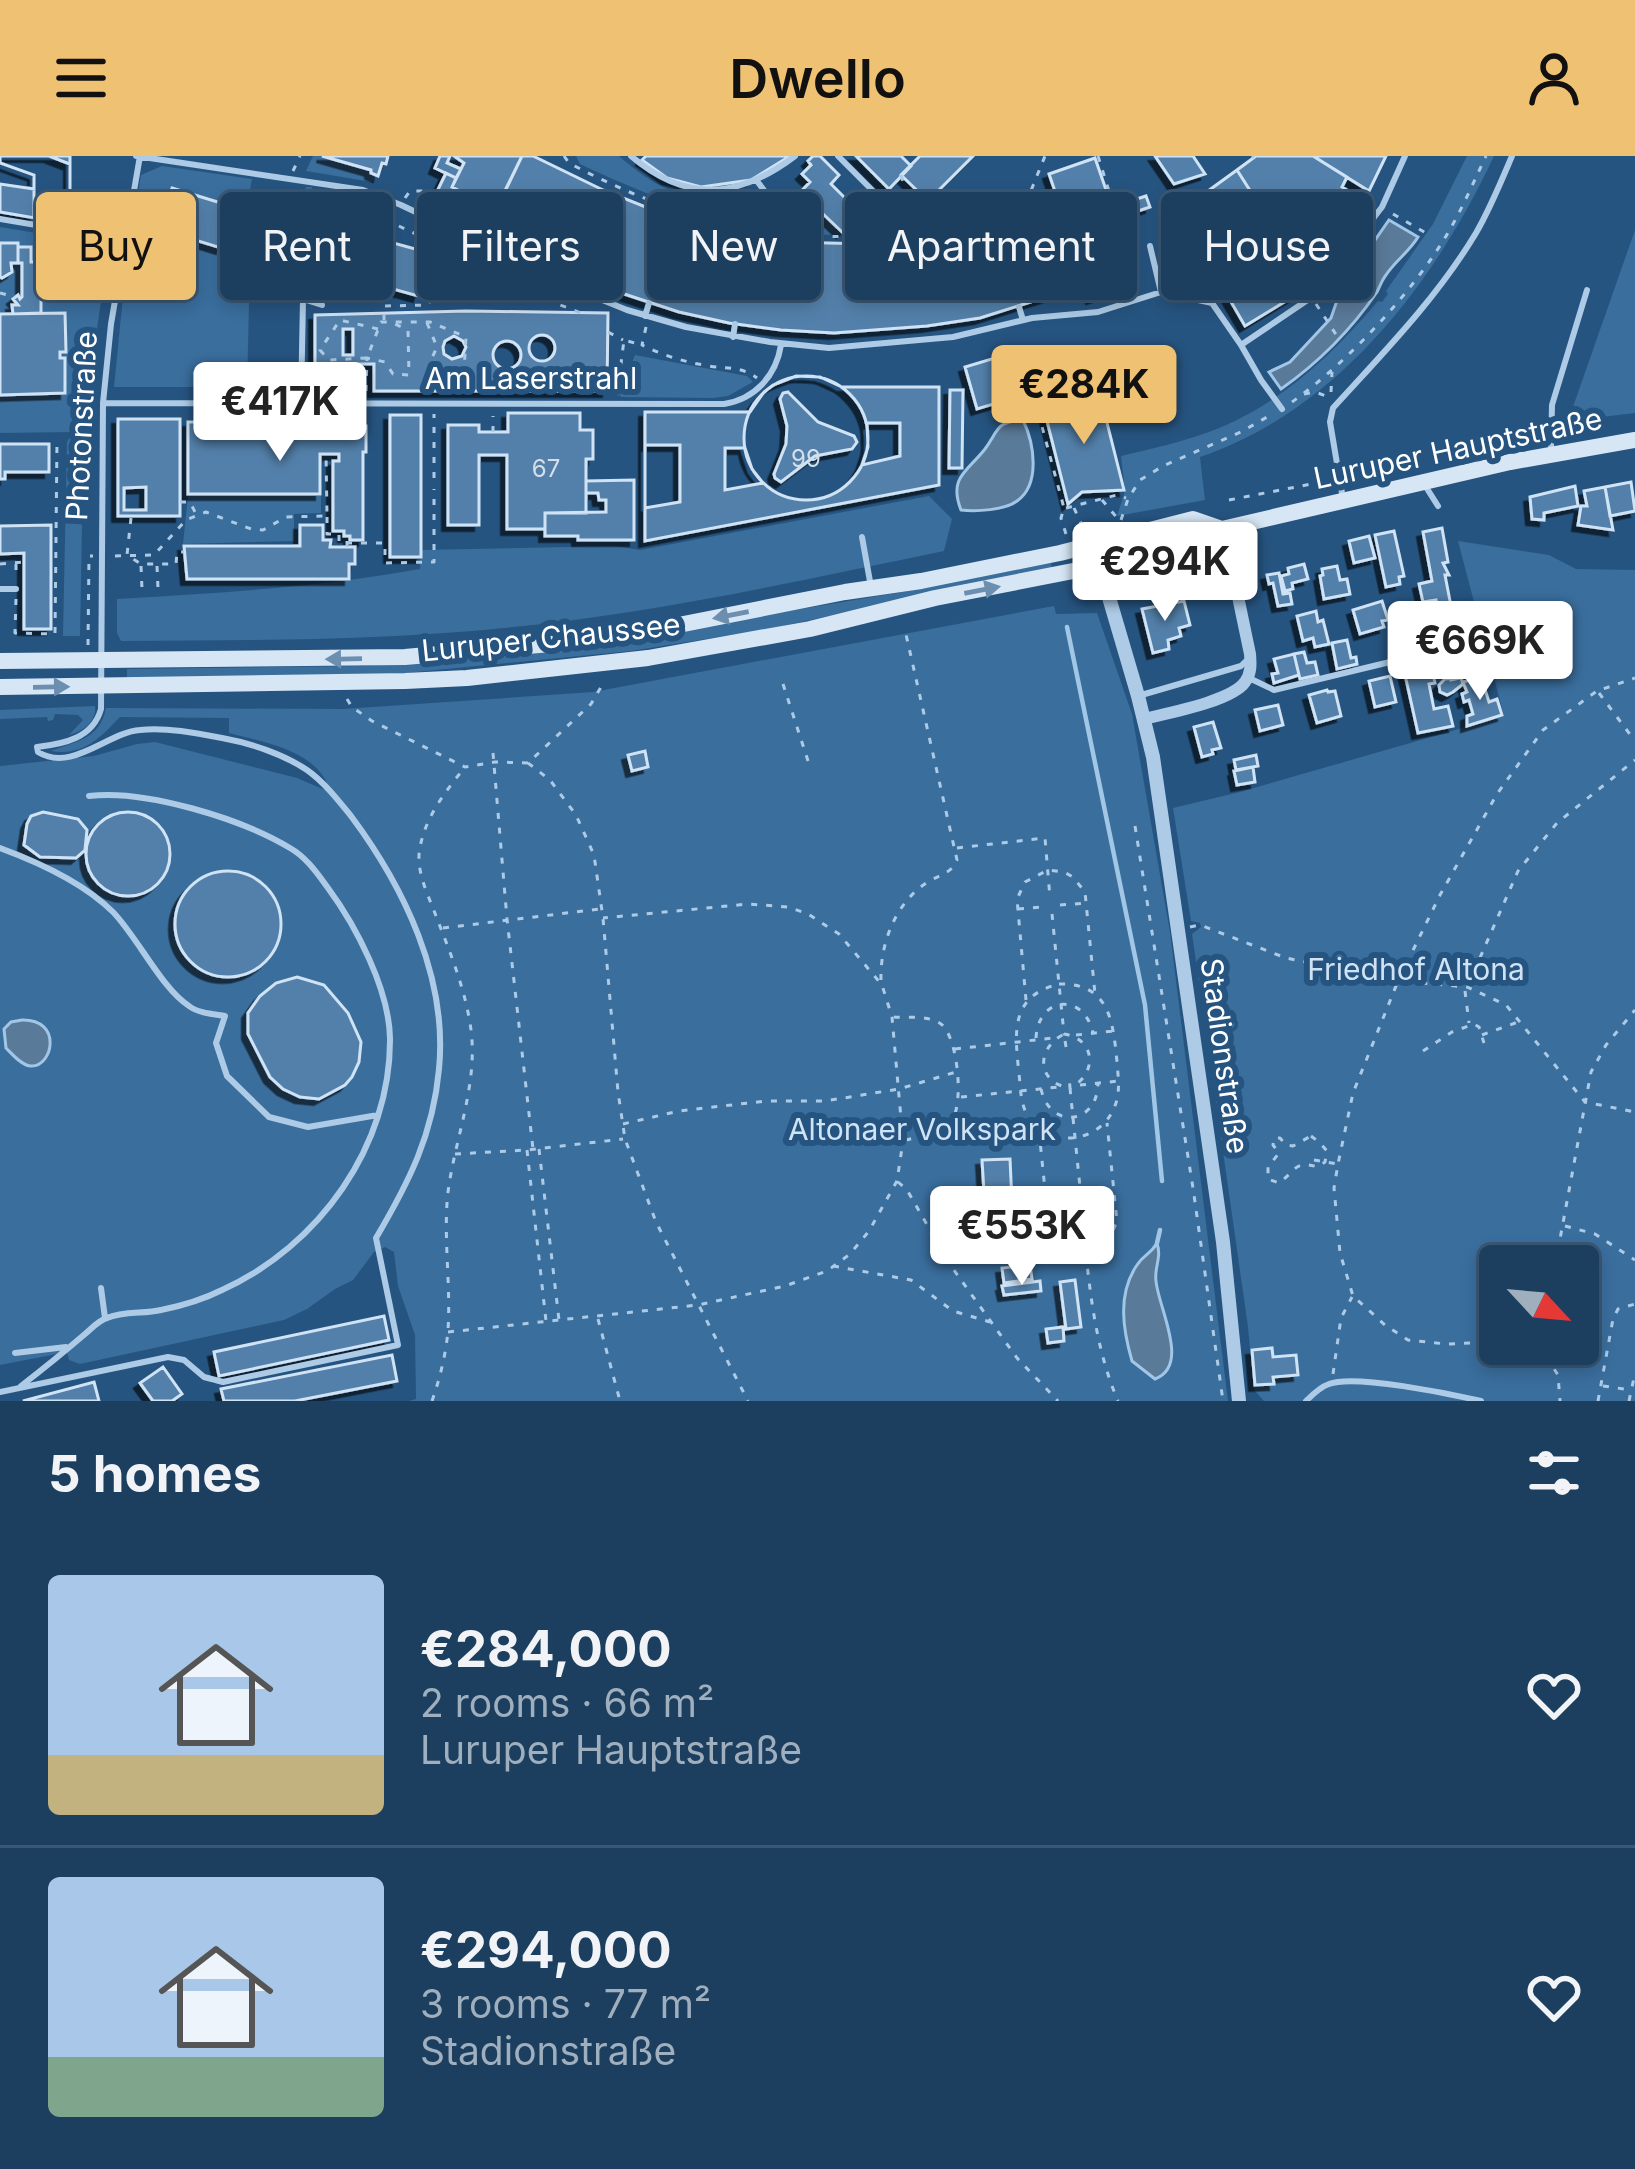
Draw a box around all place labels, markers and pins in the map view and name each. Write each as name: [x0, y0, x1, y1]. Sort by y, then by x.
pin: €284K: [1000, 345, 1168, 447]
pin: €417K: [196, 362, 364, 464]
pin: €294K: [1081, 522, 1249, 624]
pin: €669K: [1396, 601, 1564, 703]
pin: €553K: [938, 1186, 1106, 1288]

